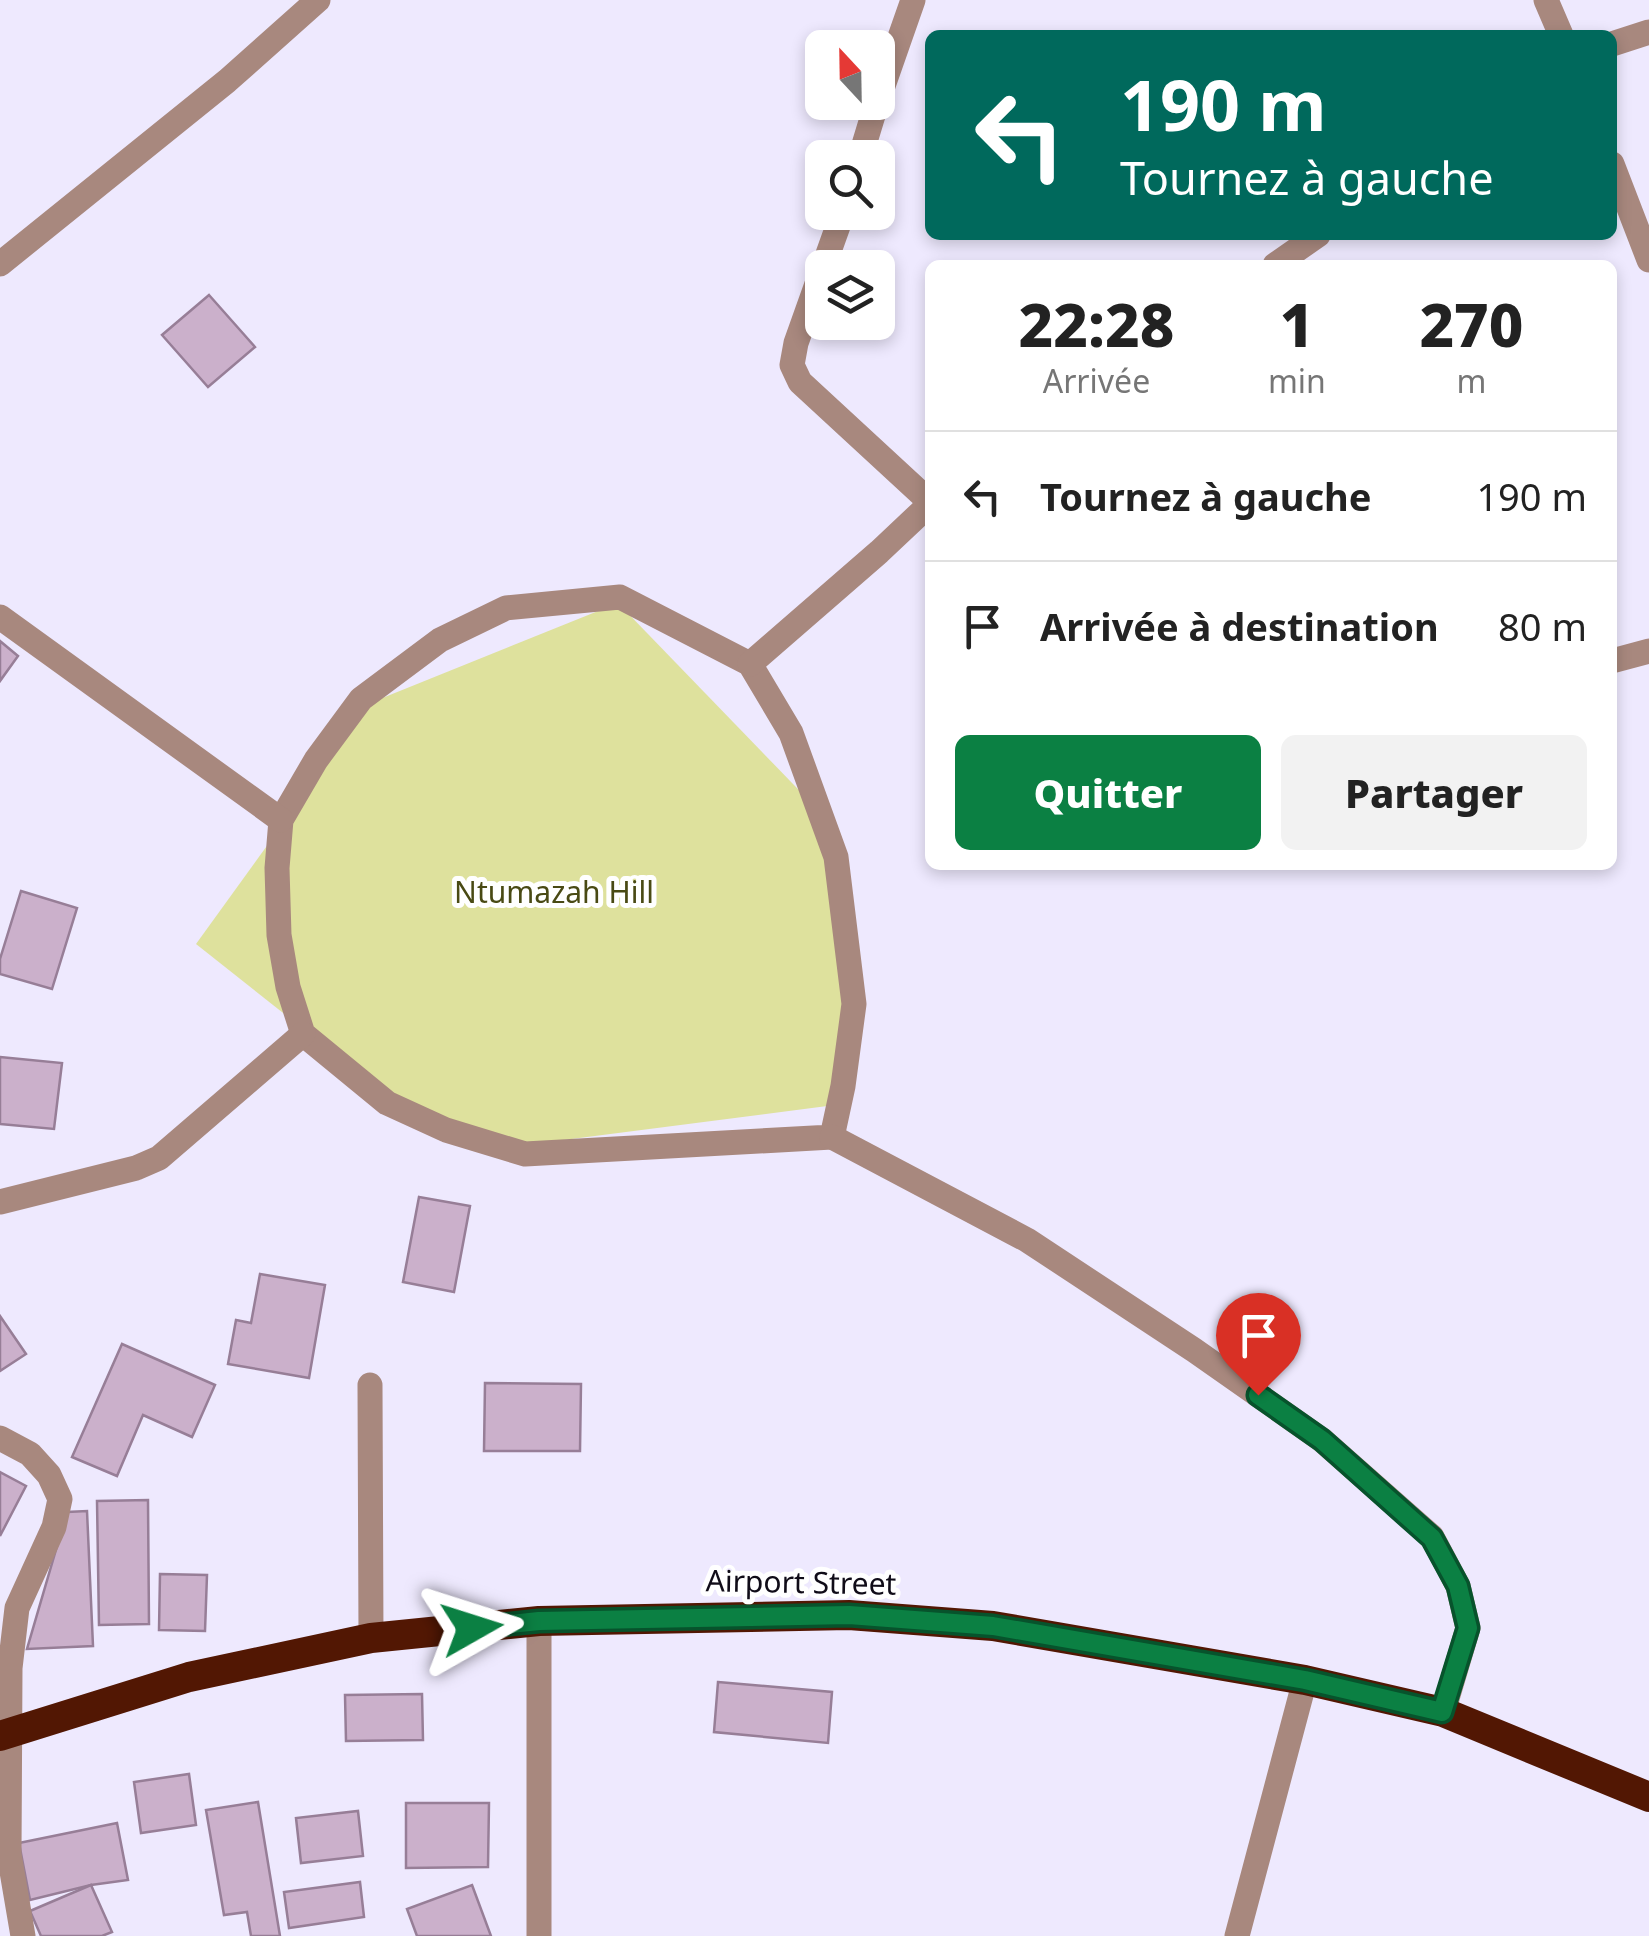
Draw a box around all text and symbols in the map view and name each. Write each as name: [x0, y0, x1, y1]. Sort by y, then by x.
north arrow: [805, 30, 895, 120]
map controls: [805, 30, 895, 340]
text: 190 m: [1120, 56, 1327, 152]
icon: left: [955, 70, 1085, 200]
button: search: [805, 140, 895, 230]
text: Tournez à gauche: [1120, 147, 1494, 208]
button: layers: [805, 250, 895, 340]
text: 22:28: [1019, 283, 1174, 365]
text: 1: [1280, 283, 1314, 365]
text: 270: [1419, 283, 1523, 365]
text: Arrivée: [1043, 359, 1150, 402]
text: min: [1268, 359, 1326, 402]
text: m: [1456, 359, 1486, 402]
icon: left: [955, 469, 1010, 524]
text: Tournez à gauche: [1040, 470, 1371, 522]
text: 190 m: [1476, 470, 1587, 522]
icon: arrive: [955, 599, 1010, 654]
text: Arrivée à destination: [1040, 600, 1439, 652]
text: 80 m: [1498, 600, 1587, 652]
button: Quitter: [955, 735, 1261, 850]
button: Partager: [1281, 735, 1587, 850]
park label: Ntumazah Hill: [454, 871, 654, 912]
pin: [1216, 1293, 1301, 1396]
icon: arrive: [1231, 1308, 1286, 1363]
street label: Airport Street: [705, 1559, 897, 1604]
position arrow: [420, 1576, 524, 1680]

